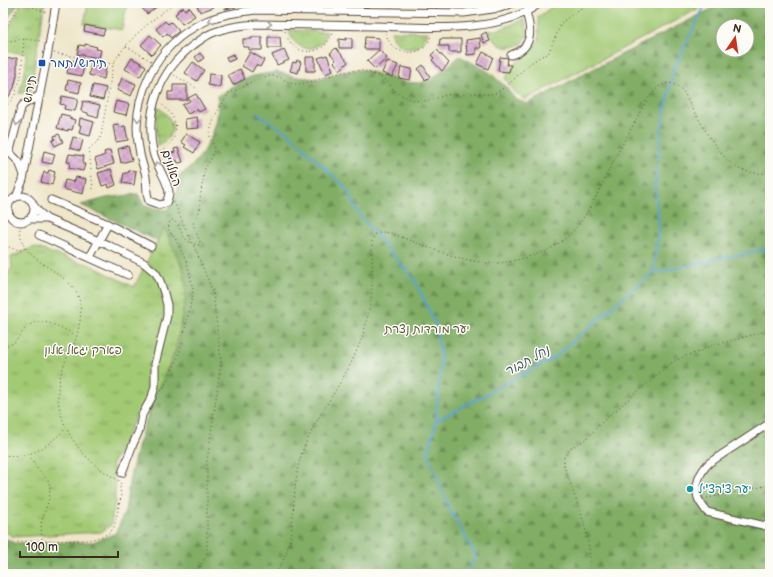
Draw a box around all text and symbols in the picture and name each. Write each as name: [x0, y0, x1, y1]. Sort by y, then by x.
one-way arrow: [207, 15, 214, 23]
north arrow: [715, 18, 755, 58]
one-way arrow: [266, 20, 272, 28]
text: N: [732, 21, 743, 36]
place label: תירוש/תמר: [50, 56, 107, 71]
marker: תירוש/תמר: [37, 58, 47, 68]
street label: תירוש: [20, 74, 40, 104]
one-way arrow: [133, 116, 142, 122]
one-way arrow: [13, 119, 22, 126]
street label: האלונים: [158, 148, 184, 188]
one-way arrow: [153, 160, 161, 167]
park label: יער מורדות נצרת: [384, 322, 469, 337]
water label: נחל תבור: [502, 342, 553, 380]
park label: פארק יגאל אלון: [44, 343, 122, 358]
place label: יער צ'רצ'יל: [698, 482, 752, 497]
marker: יער צ'רצ'יל: [685, 484, 695, 494]
scale bar: [20, 533, 118, 559]
text: 100 m: [26, 540, 58, 555]

